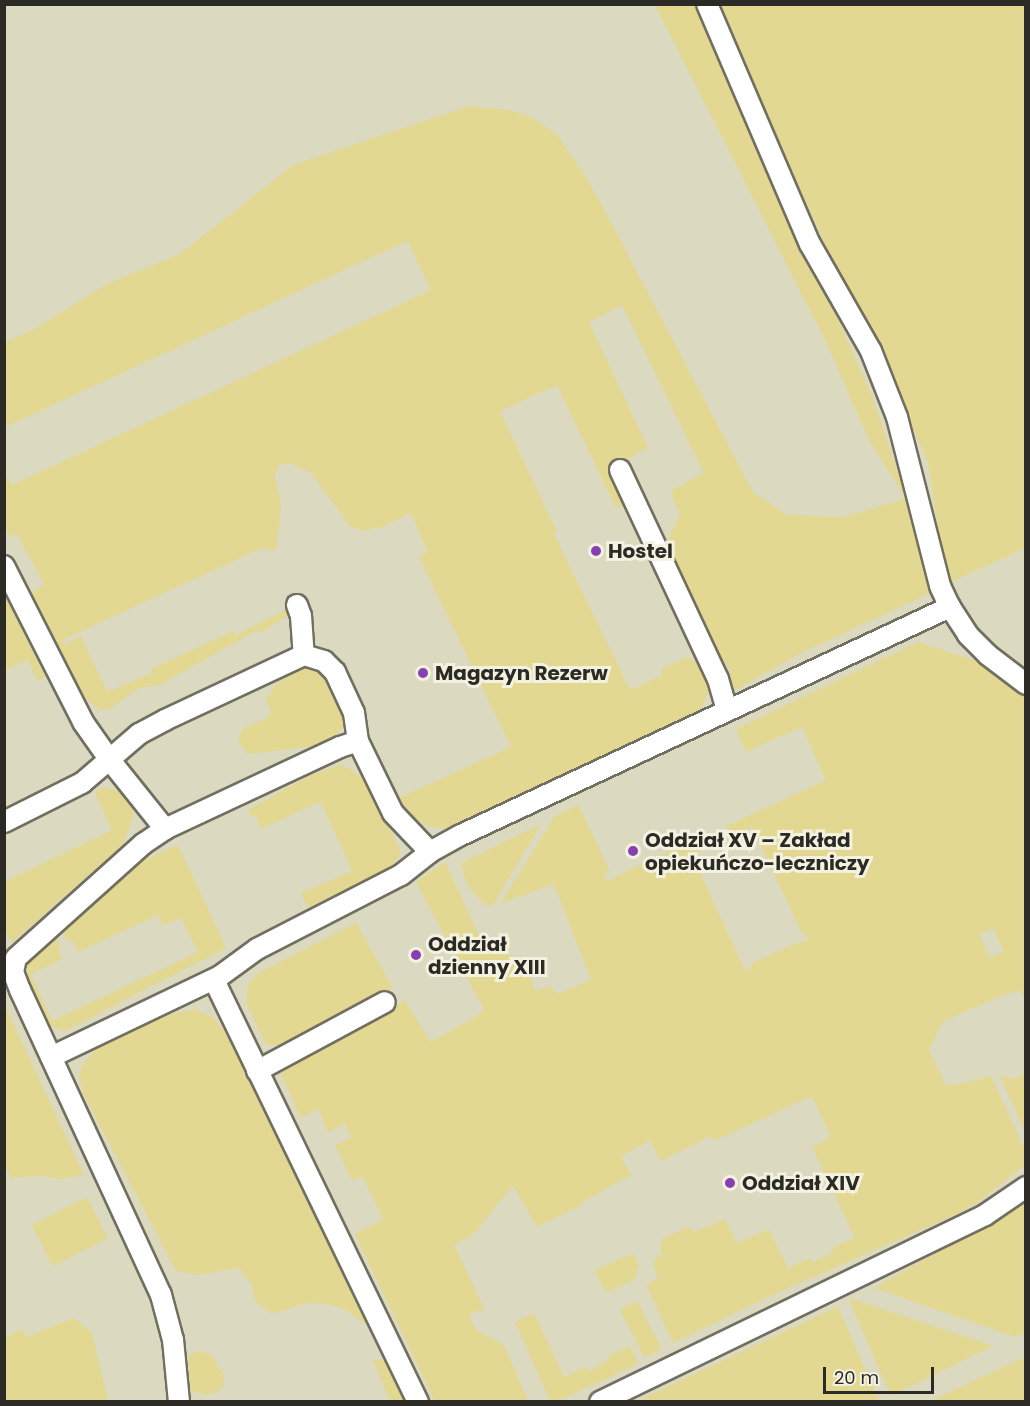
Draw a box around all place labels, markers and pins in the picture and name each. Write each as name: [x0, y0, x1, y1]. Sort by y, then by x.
place label: Hostel: [608, 539, 673, 563]
marker: Hostel: [589, 544, 603, 558]
place label: Magazyn Rezerw: [435, 661, 608, 685]
marker: Magazyn Rezerw: [416, 666, 430, 680]
place label: Oddział XV – Zakład opiekuńczo-leczniczy: [645, 828, 869, 875]
marker: Oddział XV – Zakład opiekuńczo-leczniczy: [626, 844, 640, 858]
place label: Oddział dzienny XIII: [428, 932, 546, 979]
marker: Oddział dzienny XIII: [409, 948, 423, 962]
place label: Oddział XIV: [742, 1171, 860, 1195]
marker: Oddział XIV: [723, 1176, 737, 1190]

